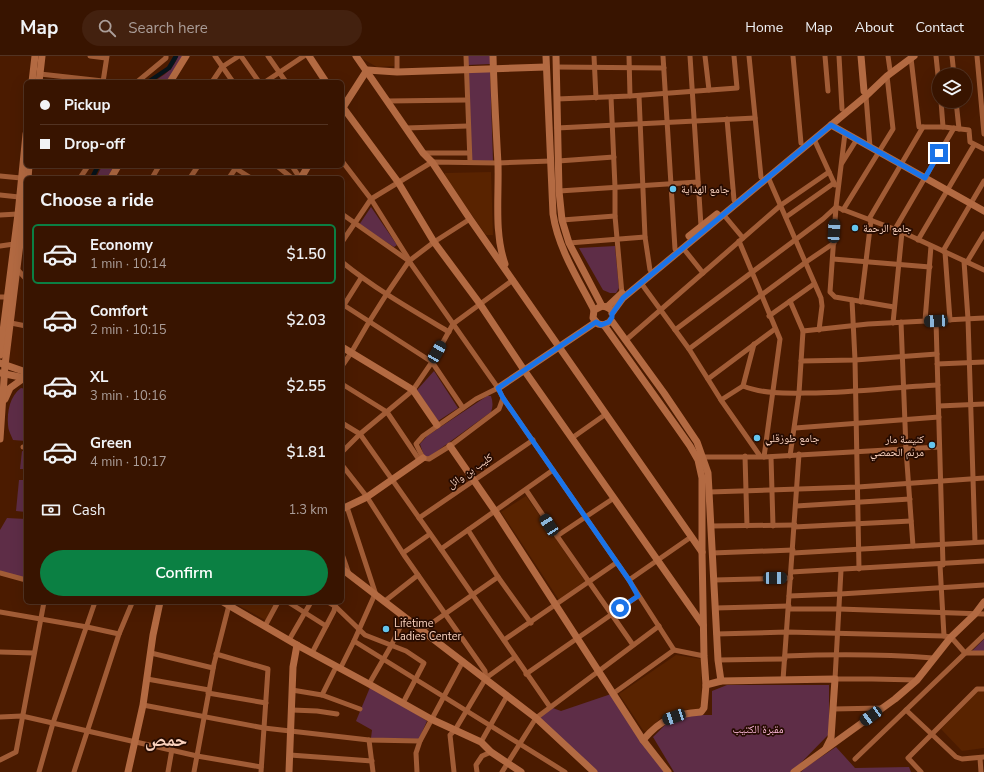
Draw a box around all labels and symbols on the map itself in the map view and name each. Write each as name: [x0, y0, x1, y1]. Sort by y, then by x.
route end: [930, 144, 948, 162]
place label: جامع الهداية: [681, 182, 730, 197]
marker: جامع الهداية: [668, 184, 678, 194]
car: [827, 219, 841, 243]
place label: جامع الرحمة: [863, 221, 912, 236]
marker: جامع الرحمة: [850, 223, 860, 233]
car: [924, 314, 948, 328]
car: [426, 339, 448, 365]
place label: جامع طوزقلي: [765, 431, 819, 446]
place label: كنيسة مار مرنم الحمصي: [870, 432, 924, 460]
marker: جامع طوزقلي: [752, 433, 762, 443]
marker: كنيسة مار مرنم الحمصي: [927, 440, 937, 450]
street label: كليب بن وائل: [444, 450, 496, 492]
car: [537, 512, 561, 538]
car: [763, 572, 787, 584]
route start: [611, 599, 629, 617]
place label: Lifetime Ladies Center: [394, 616, 462, 644]
marker: Lifetime Ladies Center: [381, 624, 391, 634]
car: [858, 704, 884, 728]
car: [661, 707, 687, 727]
park label: مقبرة الكتيب: [732, 722, 784, 737]
district label: حمص: [145, 727, 187, 753]

